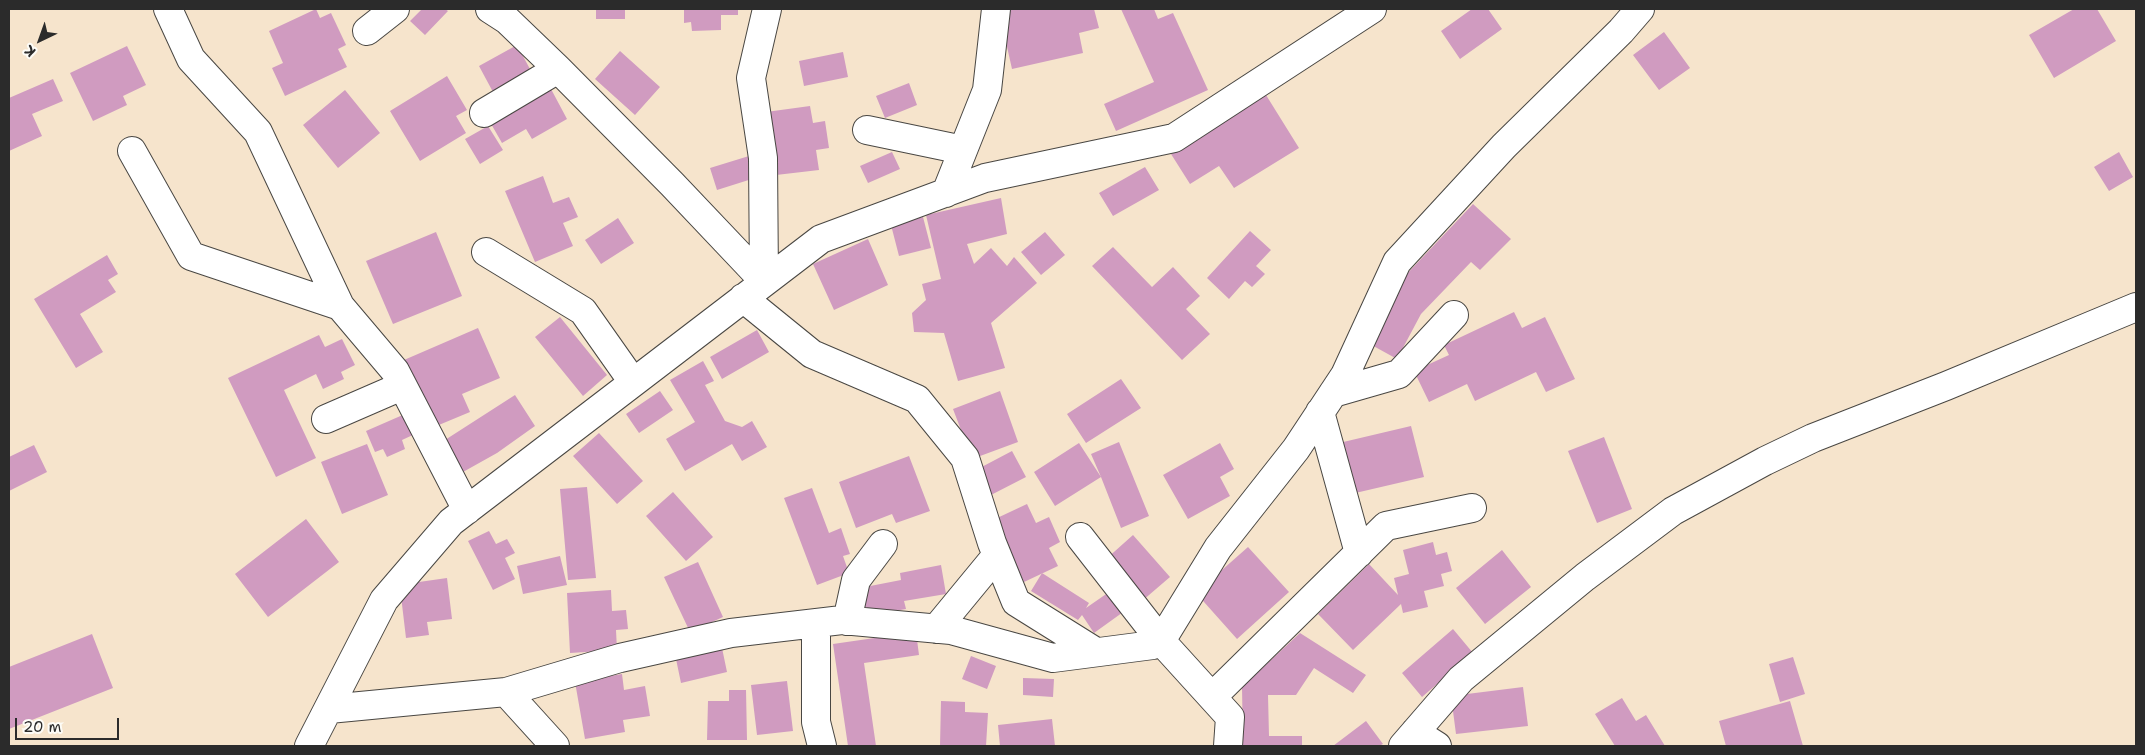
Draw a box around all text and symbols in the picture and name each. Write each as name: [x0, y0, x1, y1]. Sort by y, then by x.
north arrow: [15, 15, 65, 65]
text: K: [20, 41, 40, 61]
scale bar: [18, 708, 121, 740]
text: 20 m: [23, 717, 62, 737]

